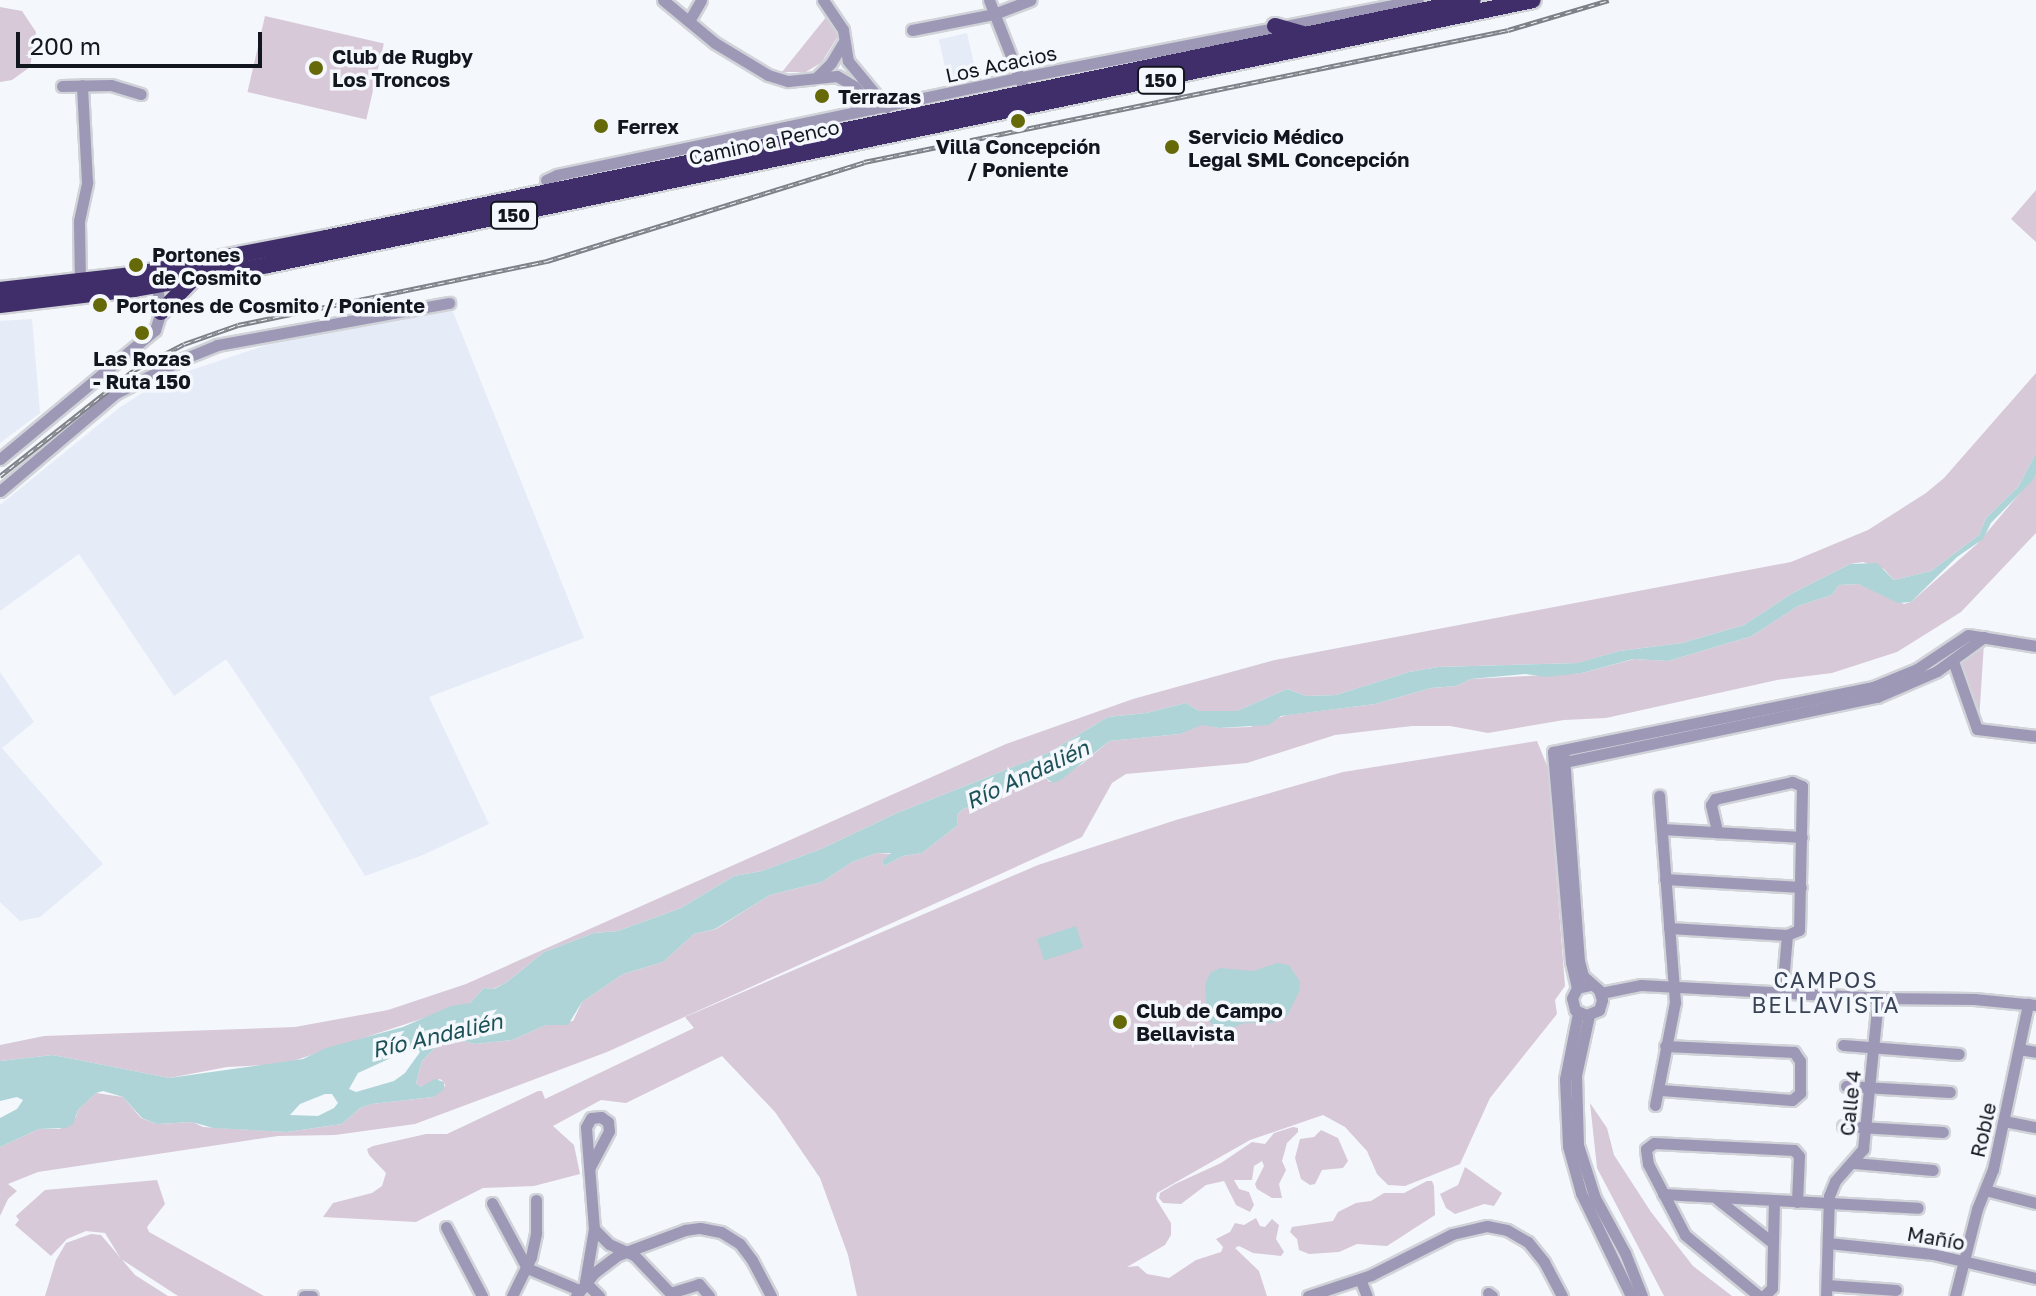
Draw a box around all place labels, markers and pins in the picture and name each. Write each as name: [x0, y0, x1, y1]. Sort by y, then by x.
place label: Club de Rugby Los Troncos: [332, 44, 473, 91]
marker: Club de Rugby Los Troncos: [307, 59, 325, 77]
place label: Terrazas: [838, 84, 921, 108]
marker: Terrazas: [813, 87, 831, 105]
marker: Villa Concepción / Poniente: [1009, 112, 1027, 130]
place label: Ferrex: [617, 114, 679, 138]
marker: Ferrex: [592, 117, 610, 135]
place label: Servicio Médico Legal SML Concepción: [1188, 124, 1409, 171]
place label: Villa Concepción / Poniente: [936, 134, 1100, 181]
marker: Servicio Médico Legal SML Concepción: [1163, 138, 1181, 156]
place label: Portones de Cosmito: [152, 242, 261, 289]
marker: Portones de Cosmito: [127, 256, 145, 274]
place label: Portones de Cosmito / Poniente: [116, 293, 425, 317]
marker: Portones de Cosmito / Poniente: [91, 296, 109, 314]
marker: Las Rozas - Ruta 150: [133, 324, 151, 342]
place label: Las Rozas - Ruta 150: [93, 346, 191, 393]
place label: Club de Campo Bellavista: [1136, 998, 1283, 1045]
marker: Club de Campo Bellavista: [1111, 1013, 1129, 1031]

